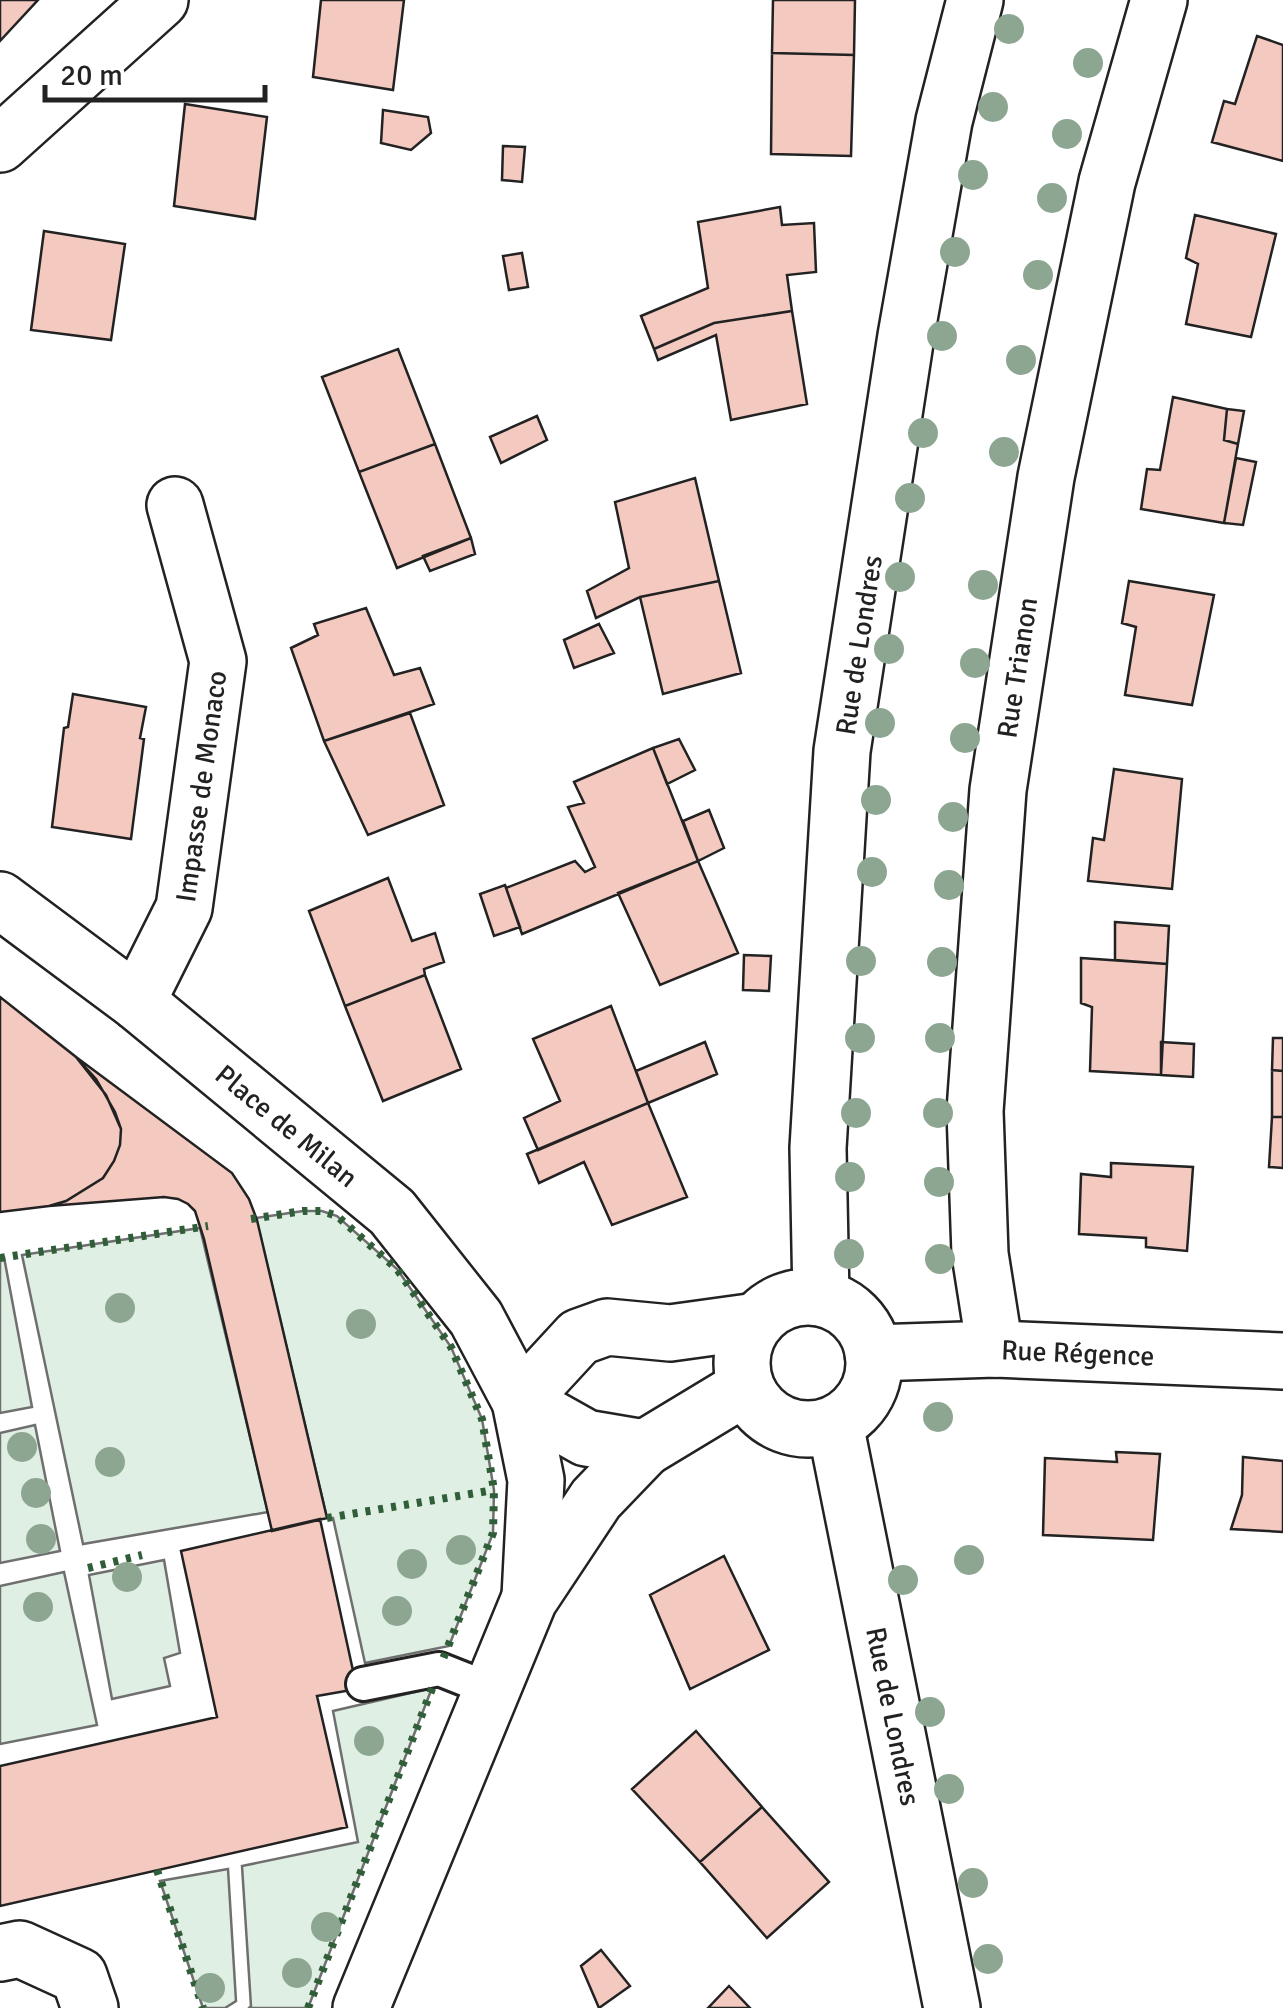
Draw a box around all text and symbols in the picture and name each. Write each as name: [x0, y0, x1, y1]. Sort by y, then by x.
scale bar: [45, 40, 265, 102]
text: 20 m: [60, 57, 123, 94]
street label: Rue de Londres: [829, 553, 890, 737]
street label: Rue Trianon: [990, 595, 1045, 740]
street label: Impasse de Monaco: [169, 668, 235, 904]
street label: Place de Milan: [208, 1058, 364, 1195]
street label: Rue Régence: [1001, 1333, 1155, 1374]
street label: Rue de Londres: [858, 1624, 927, 1809]

